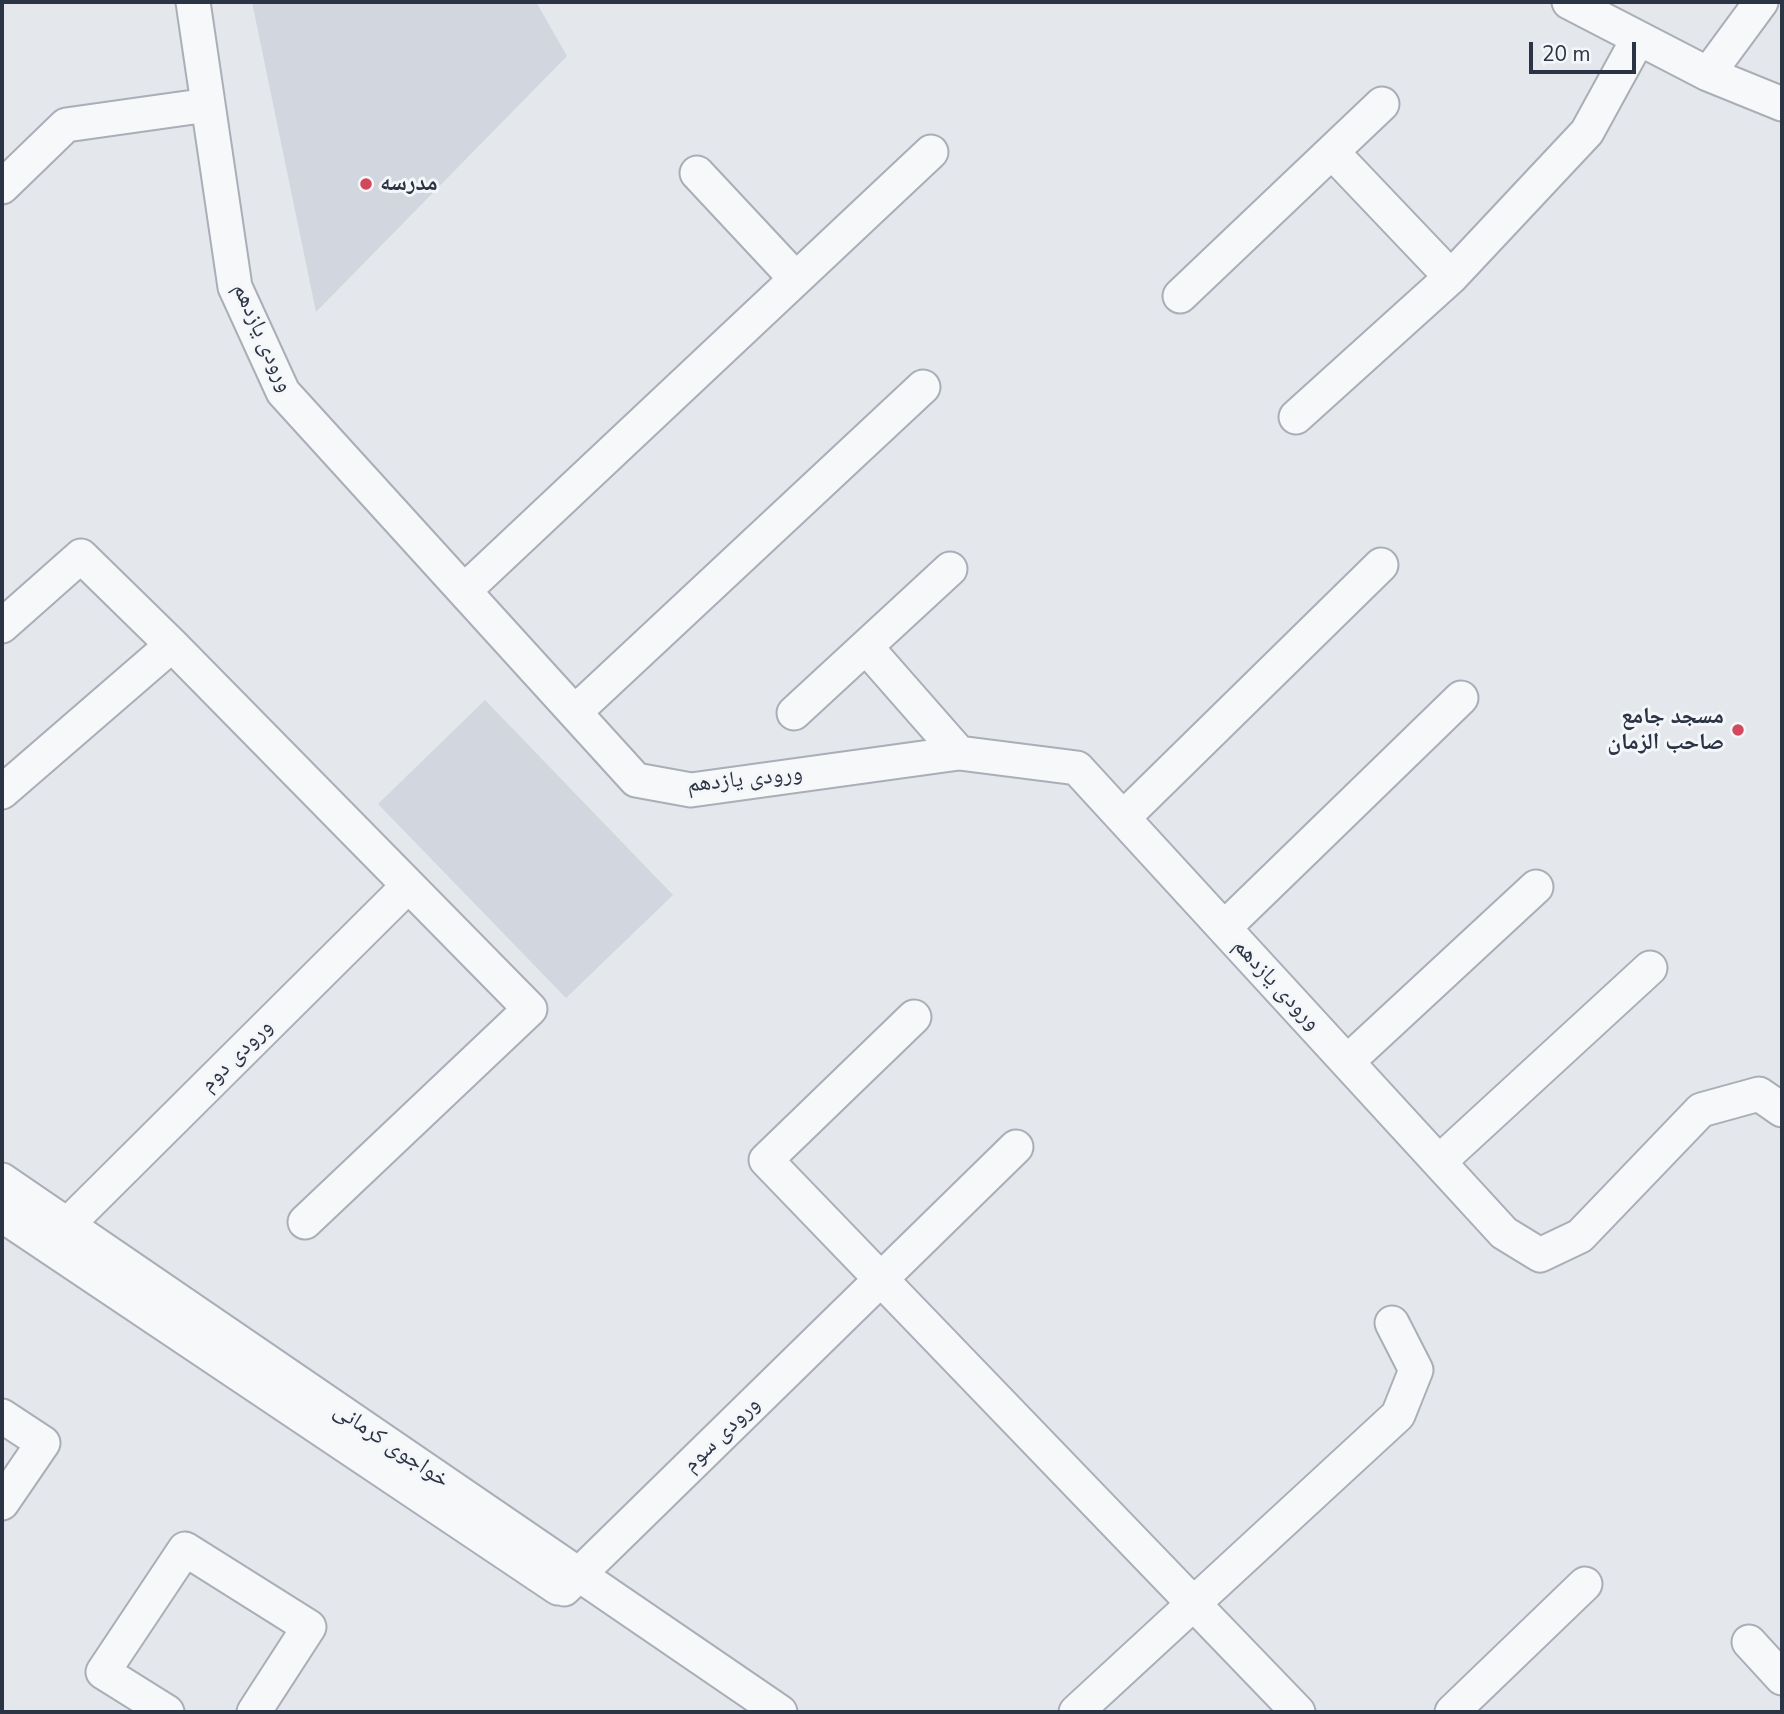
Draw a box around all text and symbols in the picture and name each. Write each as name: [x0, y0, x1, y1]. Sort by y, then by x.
scale bar: [1532, 28, 1639, 72]
text: 20 m: [1542, 40, 1591, 68]
place label: مدرسه: [380, 170, 438, 198]
marker: مدرسه: [358, 176, 374, 192]
street label: ورودی یازدهم: [226, 279, 298, 397]
place label: مسجد جامع صاحب الزمان: [1607, 703, 1724, 757]
marker: مسجد جامع صاحب الزمان: [1730, 722, 1746, 738]
street label: ورودی یازدهم: [686, 760, 804, 800]
street label: ورودی یازدهم: [1226, 933, 1326, 1037]
street label: ورودی دوم: [195, 1014, 279, 1098]
street label: ورودی سوم: [677, 1391, 767, 1479]
street label: خواجوی کرمانی: [328, 1397, 454, 1495]

